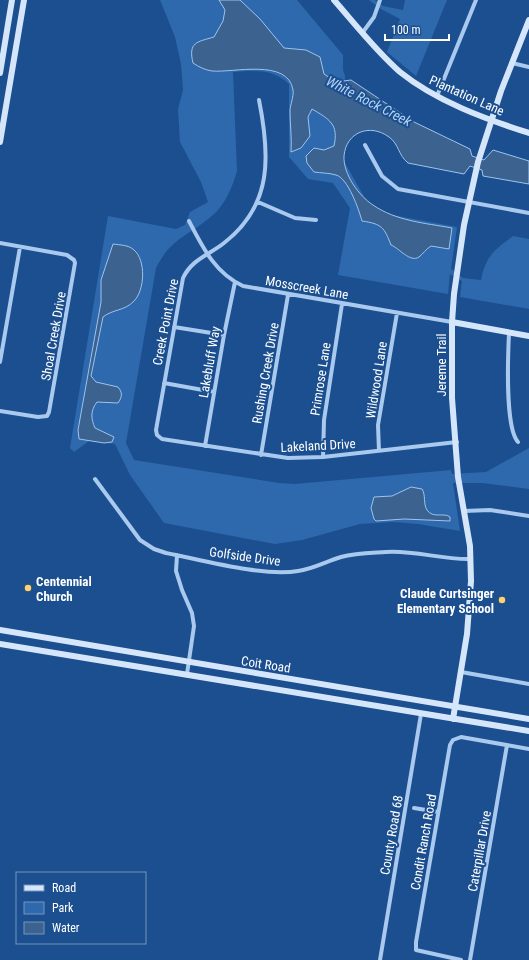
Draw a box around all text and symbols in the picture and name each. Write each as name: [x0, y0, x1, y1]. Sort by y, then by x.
scale bar: [385, 16, 449, 42]
text: 100 m: [391, 23, 421, 37]
street label: Plantation Lane: [427, 72, 506, 119]
water label: White Rock Creek: [324, 73, 415, 130]
street label: Mosscreek Lane: [264, 273, 350, 302]
street label: Creek Point Drive: [150, 278, 181, 367]
street label: Shoal Creek Drive: [38, 291, 69, 382]
street label: Rushing Creek Drive: [249, 321, 282, 425]
street label: Lakebluff Way: [196, 325, 223, 399]
street label: Jereme Trail: [434, 333, 449, 397]
street label: Wildwood Lane: [363, 340, 390, 420]
street label: Primrose Lane: [307, 341, 334, 417]
street label: Lakeland Drive: [280, 436, 356, 455]
street label: Golfside Drive: [208, 544, 281, 569]
place label: Centennial Church: [36, 574, 92, 604]
marker: Centennial Church: [23, 583, 33, 593]
place label: Claude Curtsinger Elementary School: [397, 586, 495, 616]
marker: Claude Curtsinger Elementary School: [497, 595, 507, 605]
street label: Coit Road: [240, 653, 292, 676]
street label: Condit Ranch Road: [408, 793, 439, 891]
street label: County Road 68: [377, 794, 406, 876]
street label: Caterpillar Drive: [465, 809, 494, 893]
legend: [16, 872, 146, 944]
text: Road: [52, 881, 76, 895]
text: Park: [52, 901, 74, 915]
text: Water: [52, 921, 80, 935]

